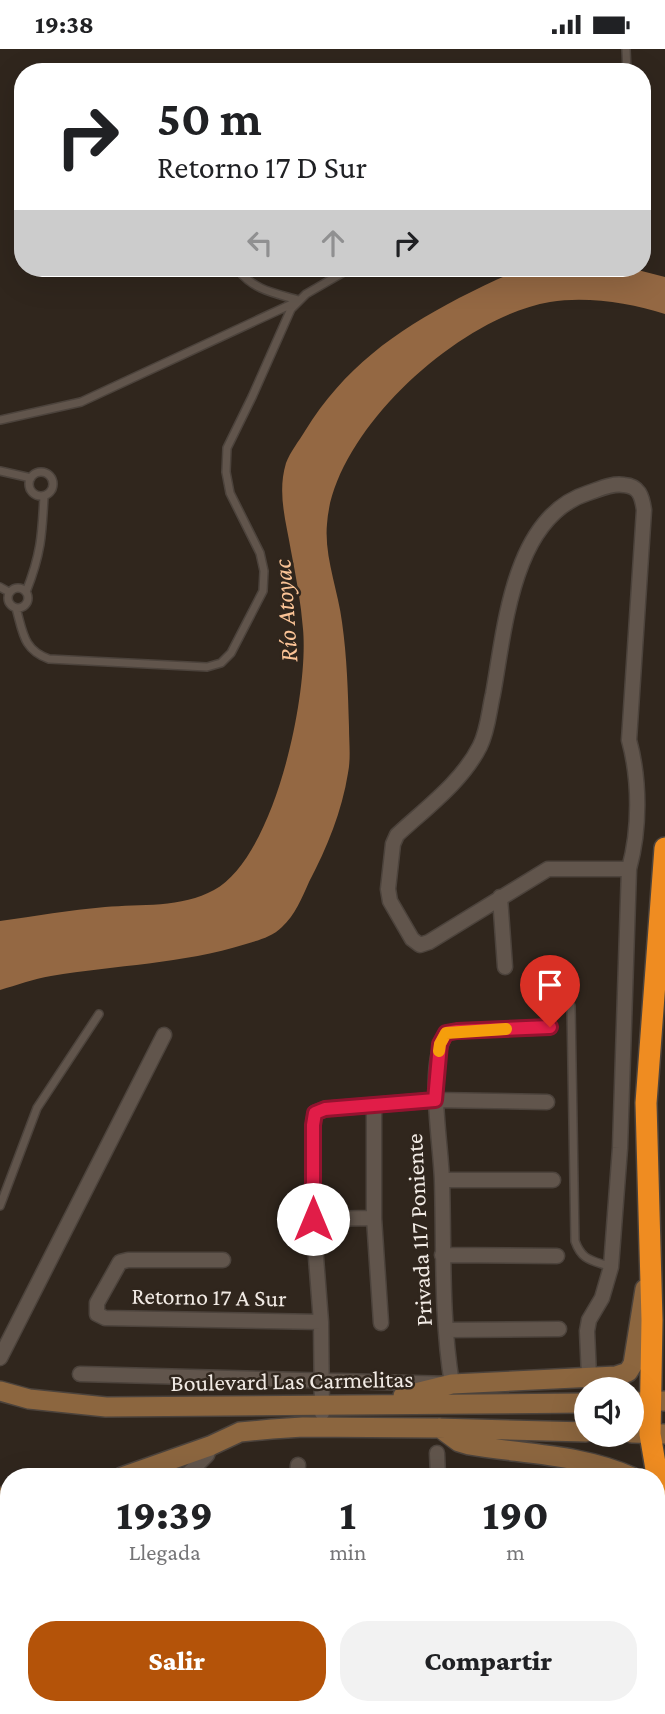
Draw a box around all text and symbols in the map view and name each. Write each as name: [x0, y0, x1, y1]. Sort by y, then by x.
text: 19:38: [35, 10, 94, 39]
icon: right: [42, 91, 133, 182]
text: 50 m: [157, 91, 262, 146]
text: Retorno 17 D Sur: [157, 149, 367, 185]
icon: left: [241, 224, 279, 262]
icon: ahead: [314, 224, 352, 262]
icon: right: [387, 224, 425, 262]
water label: Río Atoyac: [267, 558, 304, 663]
pin: [520, 955, 580, 1027]
icon: arrive: [531, 966, 569, 1004]
street label: Privada 117 Poniente: [400, 1133, 437, 1327]
position arrow: [276, 1182, 350, 1256]
street label: Retorno 17 A Sur: [131, 1282, 287, 1311]
street label: Boulevard Las Carmelitas: [170, 1365, 414, 1396]
map controls: [574, 1377, 644, 1447]
button: sound: [574, 1377, 644, 1447]
text: 19:39: [116, 1491, 213, 1538]
text: 1: [340, 1491, 356, 1538]
text: 190: [483, 1491, 549, 1538]
text: Llegada: [129, 1539, 201, 1565]
text: min: [329, 1539, 366, 1565]
text: m: [506, 1539, 525, 1565]
button: Salir: [28, 1621, 326, 1701]
button: Compartir: [340, 1621, 637, 1701]

